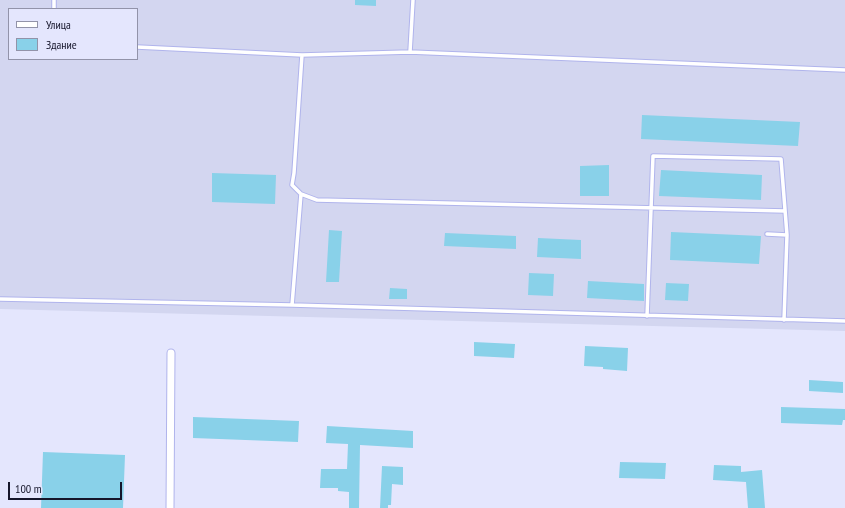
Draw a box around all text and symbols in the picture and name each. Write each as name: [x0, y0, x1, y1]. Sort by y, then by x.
legend: [8, 8, 138, 60]
text: Улица: [46, 17, 71, 32]
text: Здание: [46, 37, 77, 52]
scale bar: [10, 474, 124, 500]
text: 100 m: [15, 481, 42, 496]

